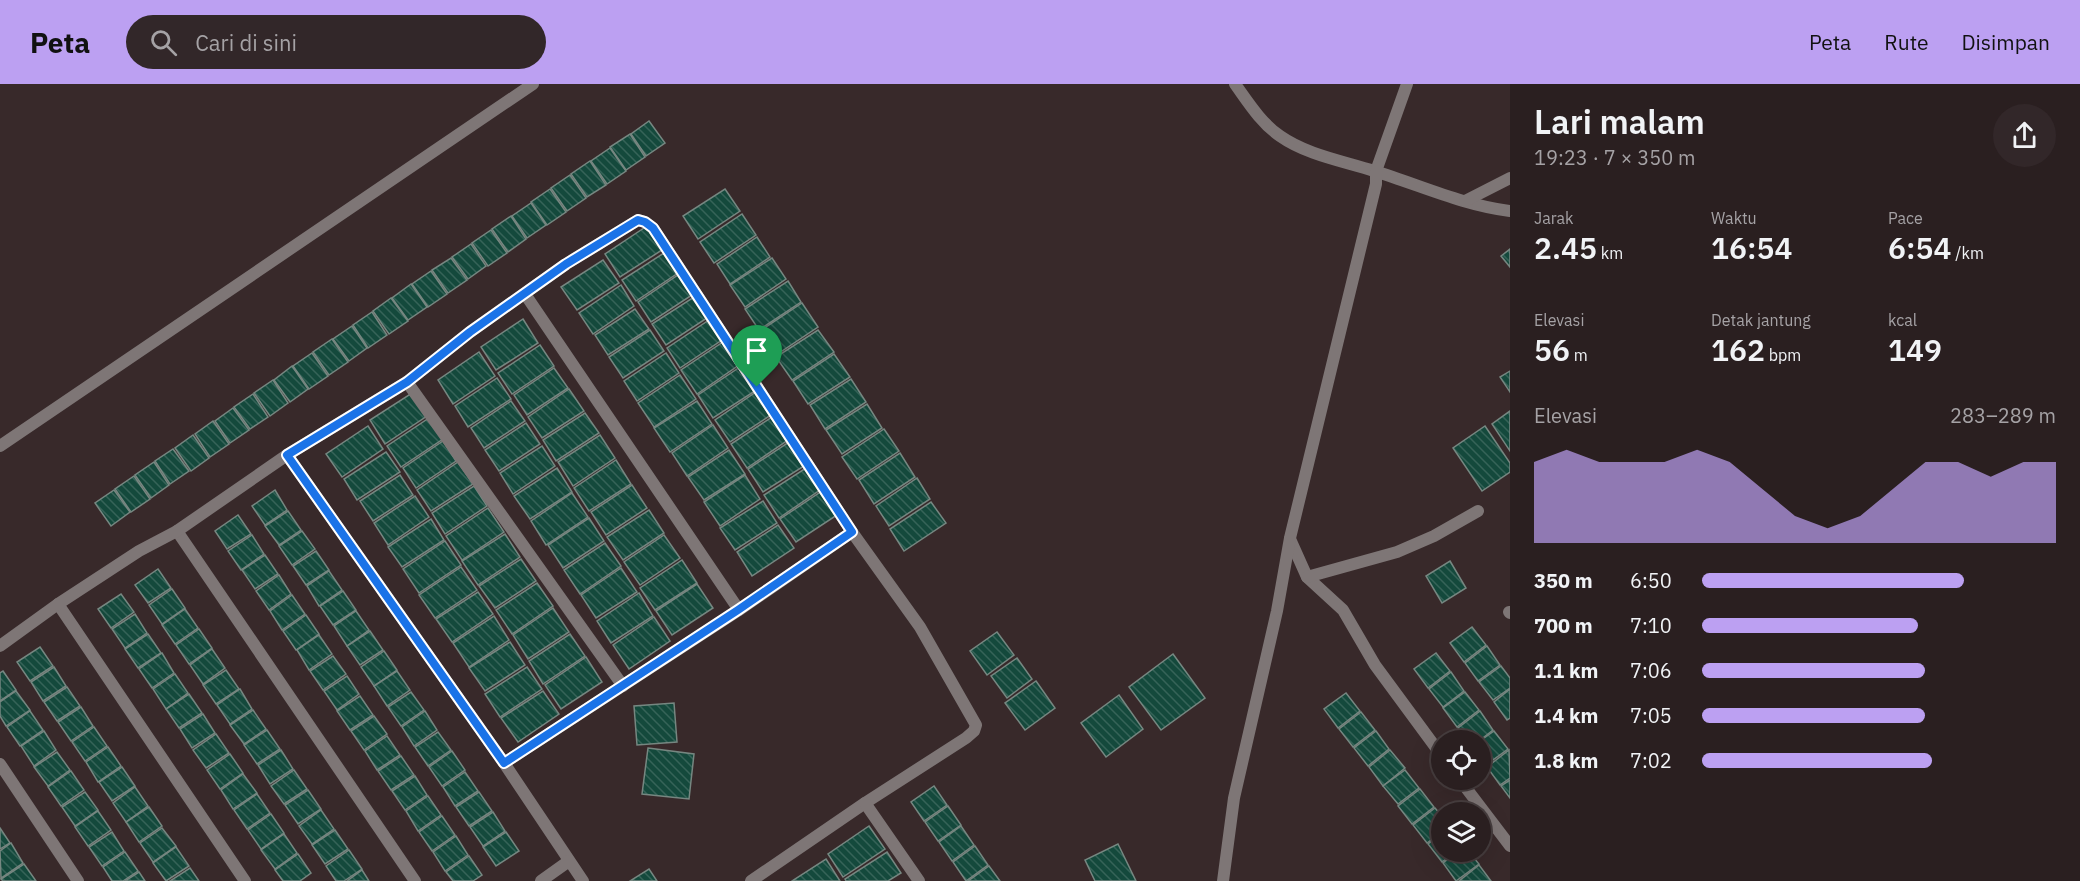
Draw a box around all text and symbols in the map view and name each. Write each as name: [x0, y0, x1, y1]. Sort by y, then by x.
search box: [126, 15, 546, 69]
text: Peta: [30, 24, 90, 61]
icon: search: [147, 26, 180, 59]
text: Cari di sini: [195, 28, 297, 57]
text: Peta: [1809, 28, 1851, 56]
text: Rute: [1884, 28, 1929, 56]
text: Disimpan: [1962, 28, 2050, 56]
text: Lari malam: [1534, 100, 1705, 143]
button: share: [1993, 104, 2056, 167]
text: 19:23 · 7 × 350 m: [1534, 144, 1695, 171]
text: Jarak: [1534, 208, 1574, 228]
text: Waktu: [1711, 208, 1757, 228]
text: Pace: [1888, 208, 1923, 228]
text: 2.45: [1534, 228, 1597, 267]
text: 16:54: [1711, 228, 1793, 267]
text: 6:54: [1888, 228, 1952, 267]
text: km: [1597, 243, 1623, 263]
text: /km: [1952, 243, 1984, 263]
text: Elevasi: [1534, 310, 1584, 330]
text: Detak jantung: [1711, 310, 1811, 330]
text: kcal: [1888, 310, 1917, 330]
pin: [731, 325, 782, 387]
text: 56: [1534, 330, 1570, 369]
text: 162: [1711, 330, 1765, 369]
text: 149: [1888, 330, 1942, 369]
icon: arrive: [740, 334, 773, 367]
text: m: [1570, 345, 1588, 365]
text: bpm: [1765, 345, 1801, 365]
text: Elevasi: [1534, 402, 1597, 429]
text: 283–289 m: [1950, 402, 2056, 429]
text: 350 m: [1534, 567, 1593, 594]
text: 6:50: [1630, 567, 1672, 594]
text: 700 m: [1534, 612, 1593, 639]
text: 7:10: [1630, 612, 1672, 639]
text: 1.1 km: [1534, 657, 1598, 684]
text: 7:06: [1630, 657, 1672, 684]
text: 1.4 km: [1534, 702, 1598, 729]
text: 7:05: [1630, 702, 1672, 729]
map controls: [1431, 730, 1491, 862]
button: locate: [1431, 730, 1491, 790]
text: 1.8 km: [1534, 747, 1598, 774]
text: 7:02: [1630, 747, 1672, 774]
button: layers: [1431, 802, 1491, 862]

